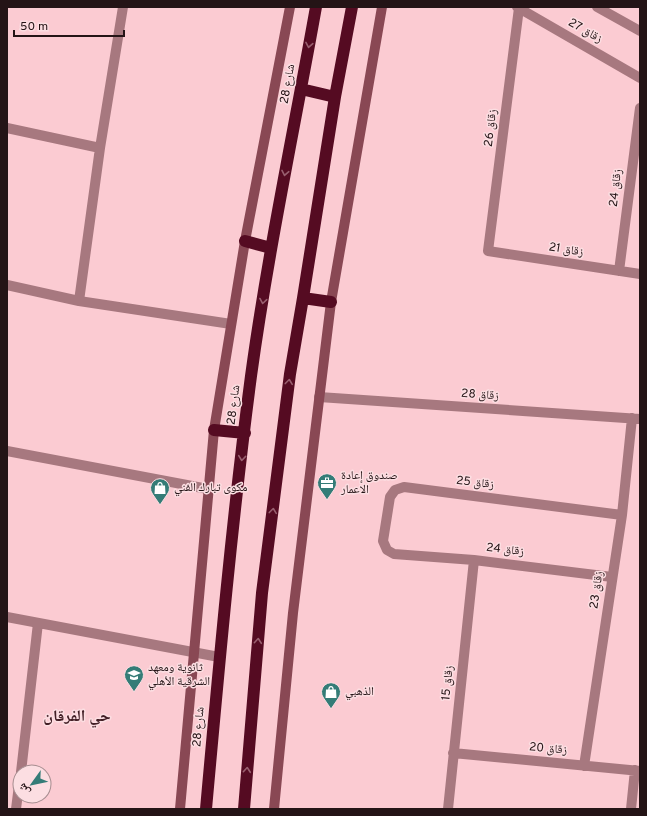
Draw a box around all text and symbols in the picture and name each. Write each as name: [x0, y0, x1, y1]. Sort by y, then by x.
scale bar: [14, 12, 124, 38]
street label: زقاق 27: [565, 15, 605, 47]
text: 50 m: [20, 19, 48, 35]
one-way arrow: [305, 42, 314, 49]
street label: شارع 28: [277, 63, 299, 105]
street label: زقاق 26: [481, 108, 501, 148]
street label: زقاق 24: [606, 168, 626, 208]
one-way arrow: [282, 170, 290, 176]
street label: زقاق 21: [547, 239, 585, 261]
one-way arrow: [259, 298, 268, 304]
one-way arrow: [284, 379, 293, 385]
street label: شارع 28: [224, 384, 244, 426]
street label: زقاق 28: [460, 386, 500, 404]
one-way arrow: [238, 455, 247, 461]
place label: صندوق إعادة الاعمار: [340, 468, 398, 498]
office icon: صندوق إعادة الاعمار: [316, 472, 338, 500]
street label: زقاق 25: [455, 473, 495, 493]
shop icon: مكوى تبارك الفني: [149, 477, 171, 505]
place label: مكوى تبارك الفني: [174, 480, 247, 497]
one-way arrow: [268, 508, 277, 514]
street label: زقاق 24: [485, 540, 525, 560]
street label: زقاق 23: [586, 570, 608, 610]
one-way arrow: [254, 638, 263, 644]
place label: ثانوية ومعهد الشرقية الأهلي: [148, 660, 210, 691]
school or university icon: ثانوية ومعهد الشرقية الأهلي: [123, 664, 145, 692]
street label: زقاق 15: [438, 664, 458, 701]
shop icon: الذهبي: [320, 681, 342, 709]
place label: الذهبي: [345, 684, 374, 701]
street label: شارع 28: [189, 706, 209, 748]
district label: حي الفرقان: [43, 707, 111, 728]
street label: زقاق 20: [528, 739, 568, 759]
north arrow: [12, 764, 52, 804]
one-way arrow: [243, 767, 252, 773]
text: ش: [15, 780, 34, 798]

